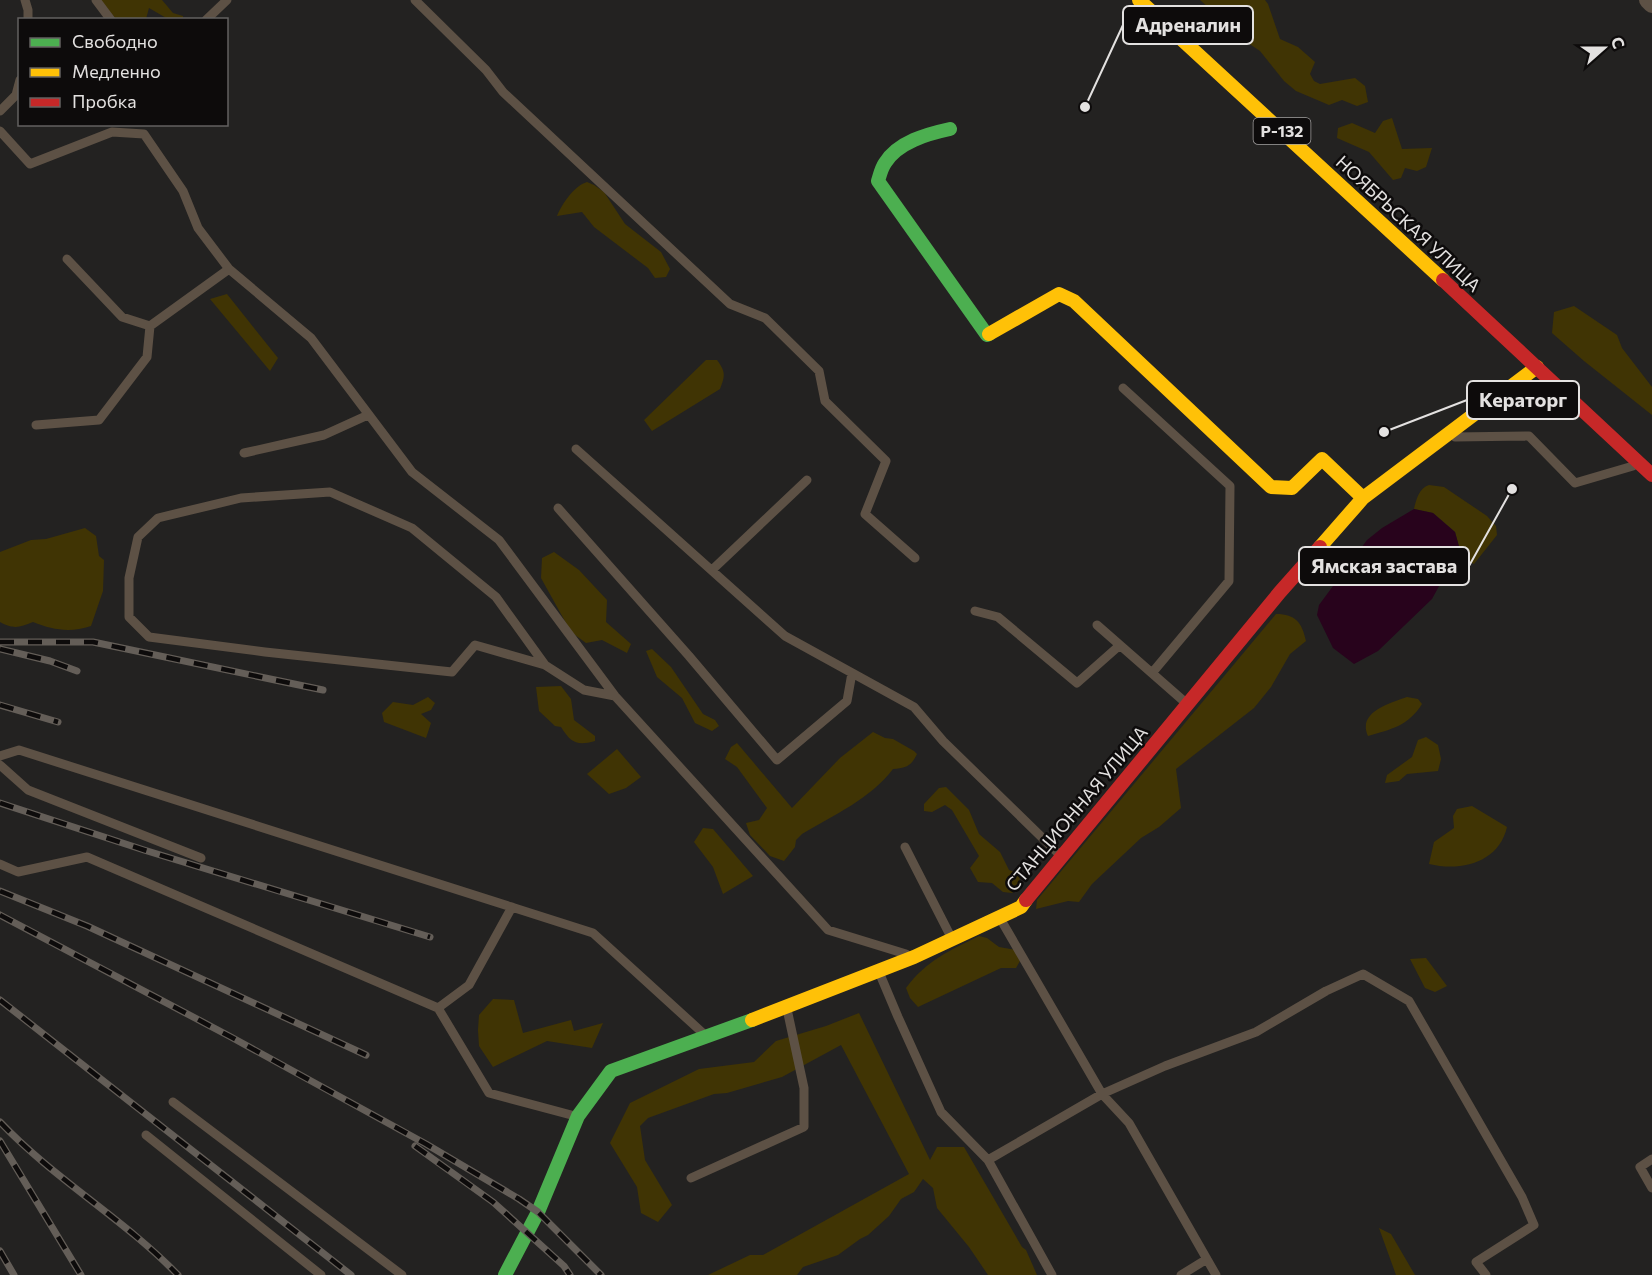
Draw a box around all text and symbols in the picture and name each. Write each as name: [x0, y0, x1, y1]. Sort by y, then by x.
callout: Адреналин: [1123, 6, 1253, 44]
text: Адреналин: [1135, 12, 1241, 36]
legend: [18, 18, 228, 126]
north arrow: [1574, 18, 1634, 78]
text: Свободно: [72, 30, 158, 52]
text: С: [1608, 34, 1629, 51]
text: Медленно: [72, 60, 161, 82]
text: Пробка: [72, 90, 137, 112]
road number: Р-132: [1254, 118, 1310, 144]
street label: НОЯБРЬСКАЯ УЛИЦА: [1332, 150, 1486, 296]
callout: Кераторг: [1467, 381, 1579, 419]
text: Кераторг: [1479, 387, 1567, 411]
callout: Ямская застава: [1299, 547, 1469, 585]
text: Ямская застава: [1311, 553, 1457, 577]
street label: СТАНЦИОННАЯ УЛИЦА: [1001, 721, 1152, 895]

